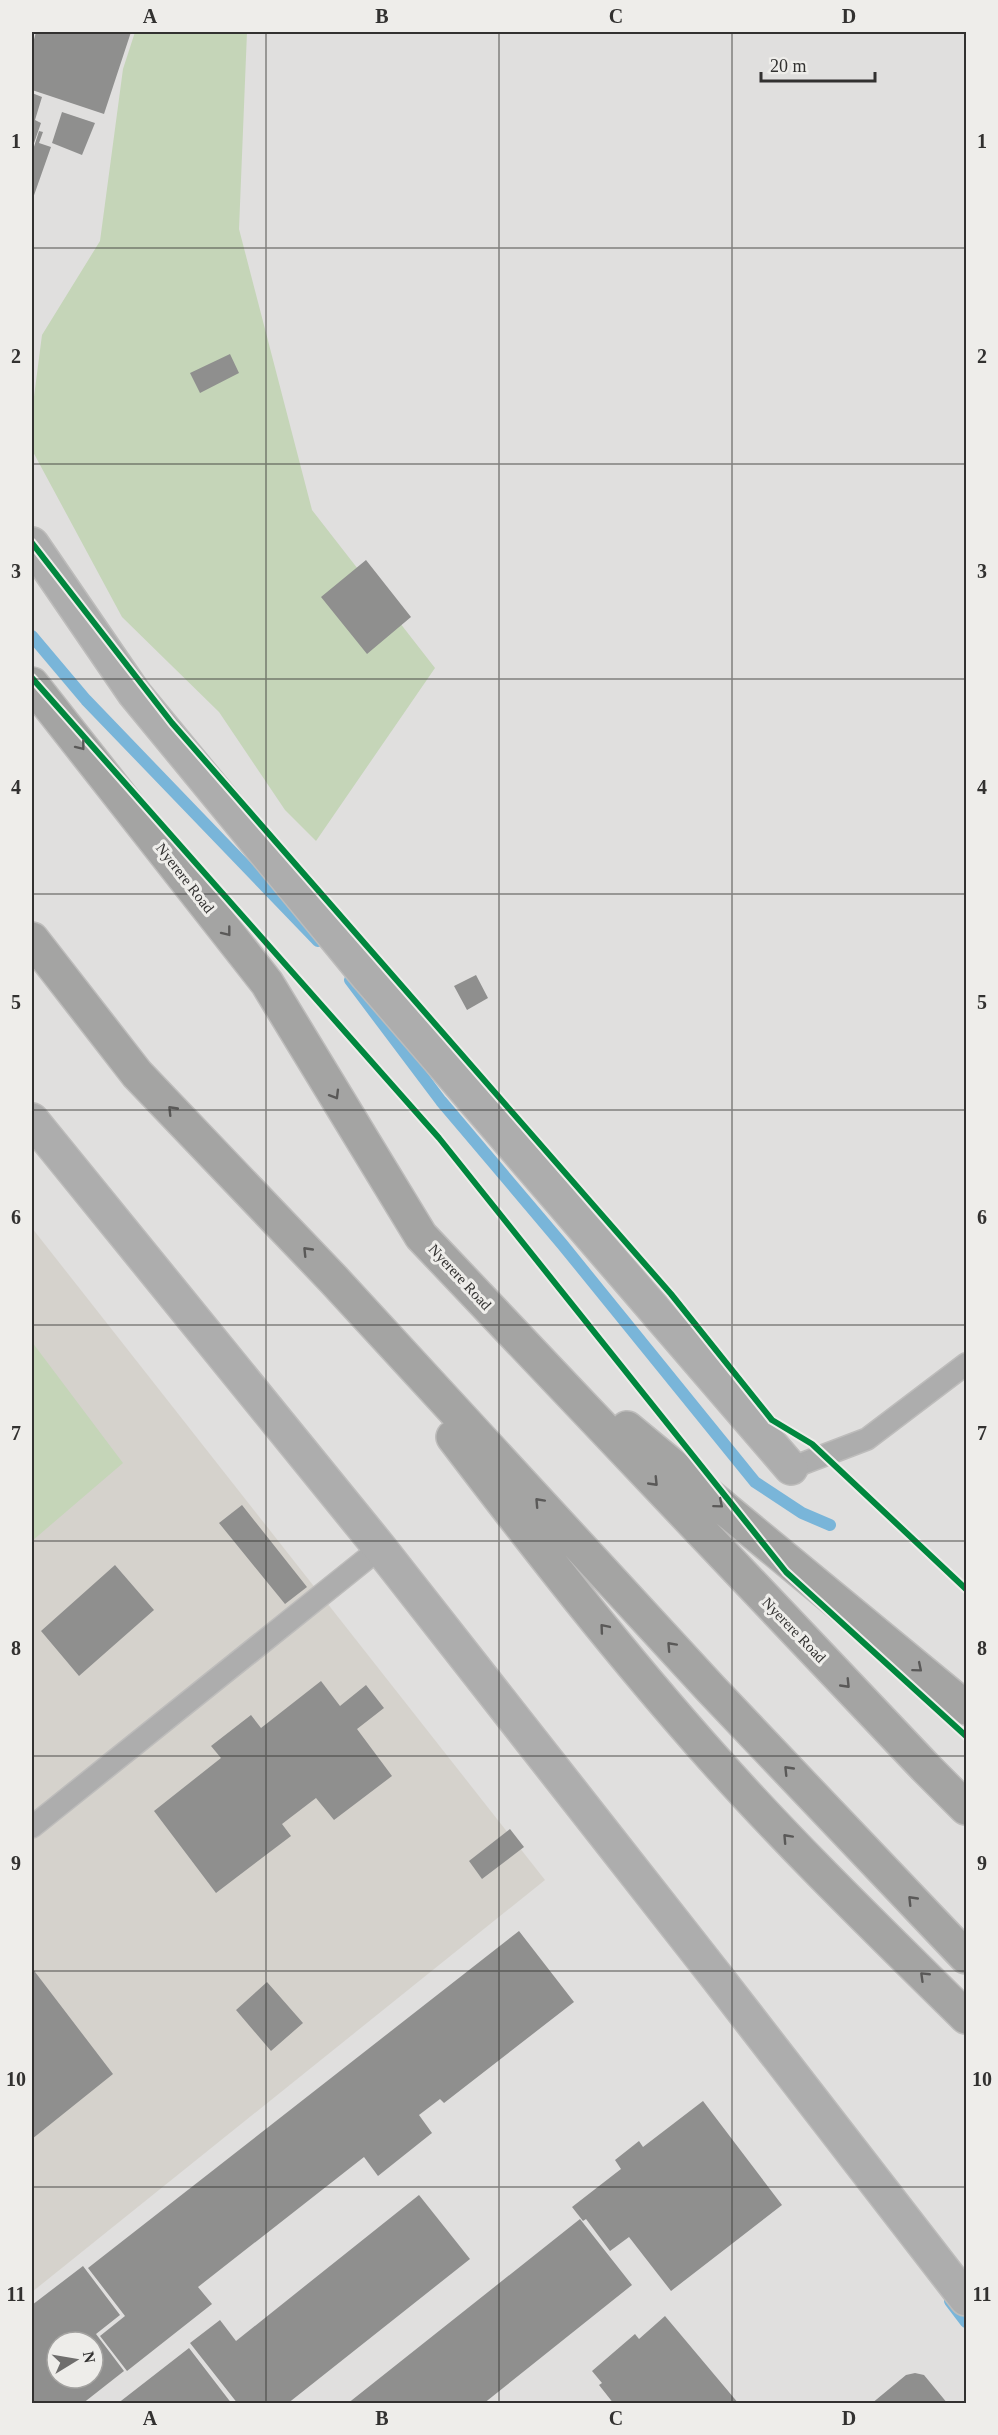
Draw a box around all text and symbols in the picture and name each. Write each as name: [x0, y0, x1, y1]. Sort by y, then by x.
text: A: [143, 5, 158, 27]
text: B: [375, 5, 389, 27]
text: C: [609, 5, 623, 27]
text: D: [842, 5, 856, 27]
scale bar: [761, 45, 875, 83]
text: 20 m: [770, 56, 807, 76]
text: 1: [11, 130, 21, 152]
text: 1: [977, 130, 987, 152]
text: 2: [11, 345, 21, 367]
text: 2: [977, 345, 987, 367]
text: 3: [11, 560, 21, 582]
text: 3: [977, 560, 987, 582]
one-way arrow: [73, 740, 84, 751]
text: 4: [11, 776, 21, 798]
text: 4: [977, 776, 987, 798]
street label: Nyerere Road: [153, 840, 217, 916]
one-way arrow: [220, 926, 231, 937]
text: 5: [11, 991, 21, 1013]
text: 5: [977, 991, 987, 1013]
one-way arrow: [327, 1089, 339, 1099]
one-way arrow: [168, 1107, 179, 1117]
text: 6: [11, 1206, 21, 1228]
text: 6: [977, 1206, 987, 1228]
street label: Nyerere Road: [426, 1241, 495, 1313]
one-way arrow: [303, 1248, 314, 1258]
text: 7: [11, 1422, 21, 1444]
text: 7: [977, 1422, 987, 1444]
one-way arrow: [647, 1476, 658, 1486]
one-way arrow: [712, 1497, 723, 1508]
one-way arrow: [535, 1499, 546, 1509]
street label: Nyerere Road: [759, 1594, 829, 1666]
one-way arrow: [600, 1624, 611, 1635]
text: 8: [11, 1637, 21, 1659]
text: 8: [977, 1637, 987, 1659]
one-way arrow: [667, 1642, 678, 1653]
one-way arrow: [911, 1661, 922, 1672]
one-way arrow: [839, 1678, 850, 1688]
one-way arrow: [784, 1767, 795, 1777]
one-way arrow: [783, 1834, 794, 1845]
text: 9: [11, 1852, 21, 1874]
text: 9: [977, 1852, 987, 1874]
one-way arrow: [908, 1896, 919, 1907]
one-way arrow: [921, 1972, 931, 1983]
text: 10: [6, 2068, 26, 2090]
text: 10: [972, 2068, 992, 2090]
text: 11: [7, 2283, 25, 2305]
text: 11: [973, 2283, 991, 2305]
north arrow: [45, 2330, 105, 2390]
text: N: [80, 2350, 99, 2365]
text: A: [143, 2407, 158, 2429]
text: B: [375, 2407, 389, 2429]
text: C: [609, 2407, 623, 2429]
text: D: [842, 2407, 856, 2429]

